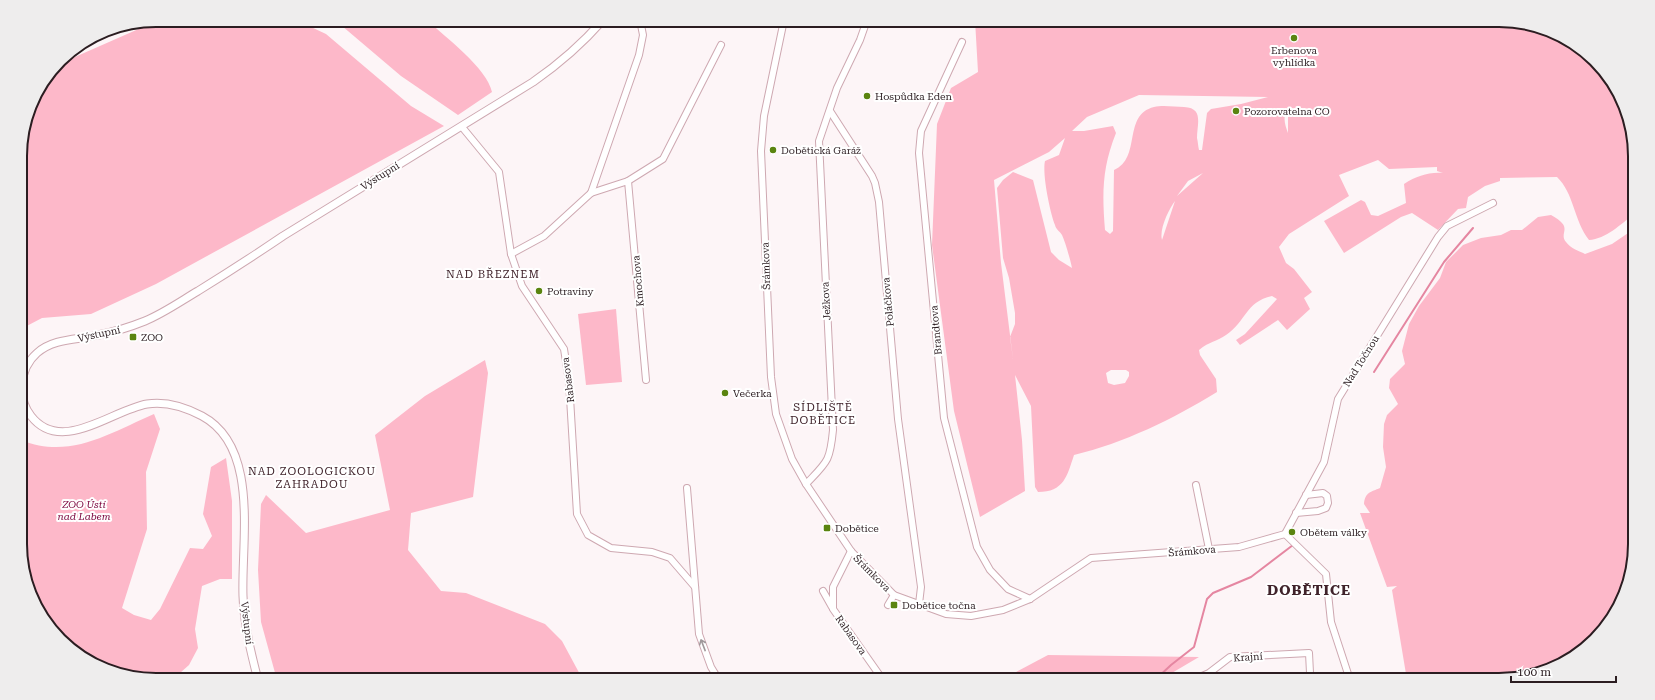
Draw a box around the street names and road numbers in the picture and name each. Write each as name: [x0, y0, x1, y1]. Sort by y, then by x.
street label: Výstupní: [359, 160, 401, 192]
street label: Šrámkova: [760, 241, 772, 290]
street label: Kmochova: [630, 254, 646, 307]
street label: Poláčkova: [880, 276, 896, 327]
street label: Ježkova: [819, 281, 833, 321]
street label: Brandtova: [928, 304, 944, 355]
street label: Výstupní: [77, 324, 121, 344]
street label: Nad Točnou: [1341, 333, 1382, 389]
street label: Rabasova: [560, 356, 576, 403]
street label: Šrámkova: [1168, 543, 1217, 559]
street label: Šrámkova: [851, 552, 893, 594]
street label: Výstupní: [239, 601, 255, 645]
street label: Rabasova: [833, 613, 869, 657]
street label: Krajní: [1233, 650, 1263, 664]

